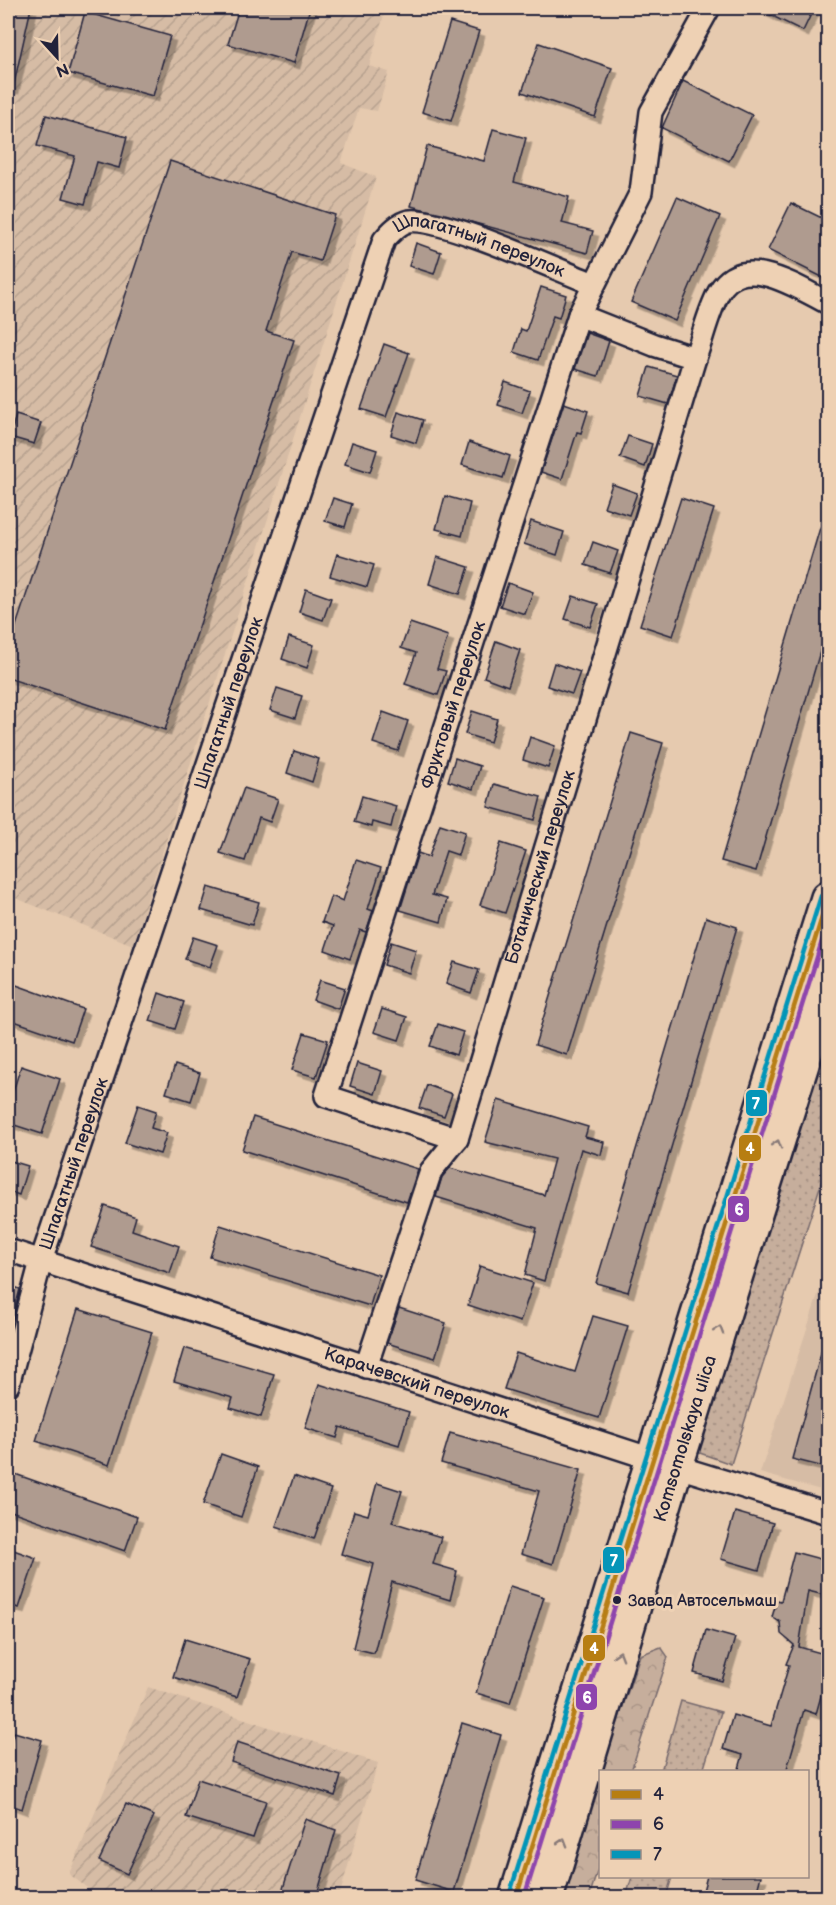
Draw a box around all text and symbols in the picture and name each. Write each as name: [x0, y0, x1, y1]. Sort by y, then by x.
north arrow: [27, 27, 87, 87]
text: N: [53, 58, 71, 81]
street label: Шпагатный переулок: [389, 211, 568, 282]
street label: Шпагатный переулок: [190, 614, 268, 792]
street label: Фруктовый переулок: [416, 618, 490, 792]
street label: Ботанический переулок: [501, 767, 580, 967]
street label: Шпагатный переулок: [35, 1074, 113, 1253]
line badge: 7: [745, 1089, 768, 1117]
text: 7: [752, 1095, 761, 1114]
line badge: 4: [738, 1134, 762, 1162]
one-way arrow: [770, 1139, 783, 1150]
text: 4: [745, 1140, 755, 1159]
line badge: 6: [727, 1195, 750, 1223]
text: 6: [734, 1201, 744, 1220]
one-way arrow: [712, 1325, 724, 1336]
street label: Карачевский переулок: [322, 1343, 513, 1423]
street label: Komsomolskaya ulica: [650, 1353, 721, 1524]
line badge: 7: [602, 1546, 625, 1574]
text: 7: [610, 1552, 619, 1571]
place label: Завод Автосельмаш: [628, 1592, 777, 1611]
marker: Завод Автосельмаш: [611, 1594, 623, 1606]
line badge: 4: [582, 1634, 606, 1662]
text: 4: [589, 1640, 599, 1659]
one-way arrow: [612, 1650, 624, 1661]
line badge: 6: [575, 1683, 598, 1711]
text: 6: [582, 1689, 592, 1708]
legend: [599, 1770, 809, 1878]
text: 4: [653, 1784, 664, 1805]
text: 6: [653, 1814, 664, 1835]
one-way arrow: [556, 1837, 568, 1847]
text: 7: [653, 1844, 662, 1865]

